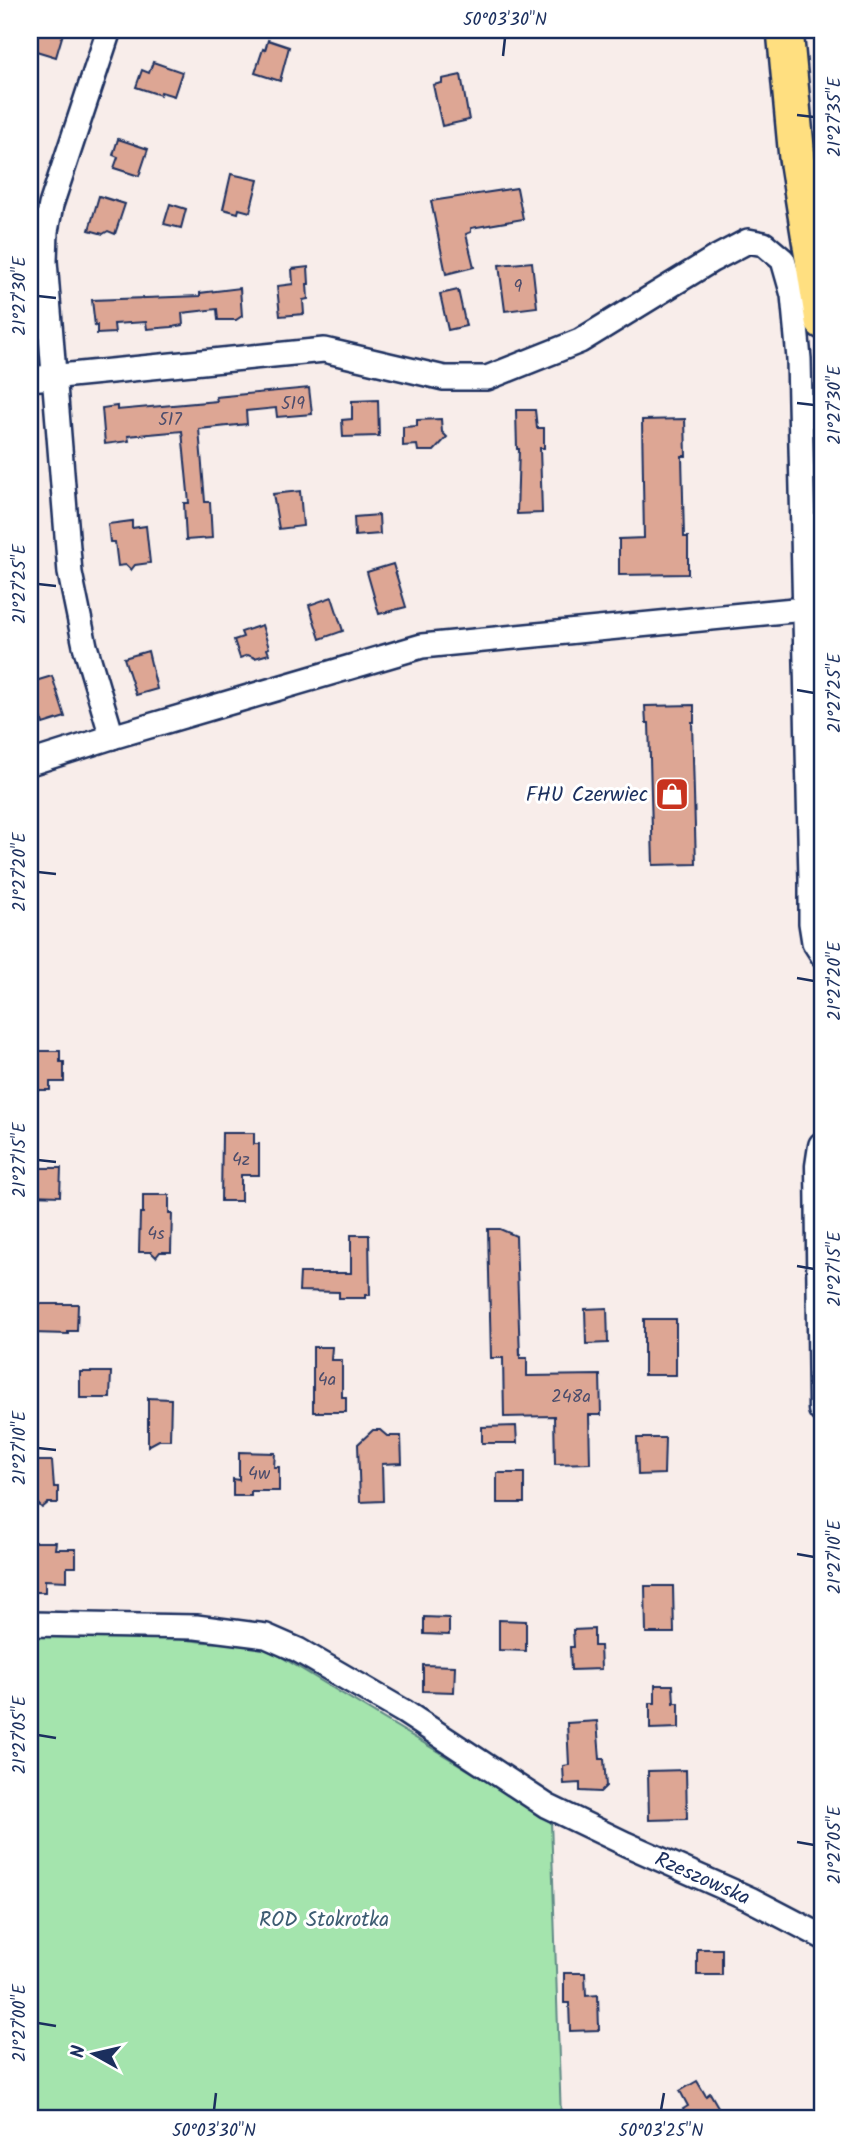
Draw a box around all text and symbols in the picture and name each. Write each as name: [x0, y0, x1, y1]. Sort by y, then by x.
text: 50°03'30"N: [463, 6, 547, 35]
text: 21°27'35"E: [821, 77, 850, 157]
text: 21°27'30"E: [6, 256, 35, 336]
house number: 9: [514, 273, 523, 302]
text: 21°27'30"E: [821, 365, 850, 445]
house number: 519: [281, 390, 305, 419]
house number: 517: [158, 406, 183, 435]
text: 21°27'25"E: [6, 543, 35, 624]
text: 21°27'25"E: [821, 652, 850, 733]
shop icon: FHU Czerwiec: [653, 775, 691, 813]
place label: FHU Czerwiec: [526, 779, 648, 812]
text: 21°27'20"E: [6, 832, 35, 912]
text: 21°27'20"E: [821, 941, 850, 1021]
text: 21°27'15"E: [6, 1122, 35, 1198]
house number: 4z: [232, 1146, 250, 1175]
house number: 4s: [147, 1220, 165, 1249]
text: 21°27'15"E: [821, 1231, 850, 1307]
house number: 4a: [318, 1366, 336, 1395]
house number: 248a: [551, 1383, 591, 1412]
text: 21°27'10"E: [6, 1410, 35, 1485]
house number: 4w: [248, 1460, 271, 1489]
text: 21°27'10"E: [821, 1519, 850, 1594]
text: 21°27'05"E: [6, 1695, 35, 1774]
text: 21°27'05"E: [821, 1805, 850, 1884]
street label: Rzeszowska: [649, 1844, 755, 1915]
park label: ROD Stokrotka: [259, 1904, 389, 1937]
text: 21°27'00"E: [6, 1984, 35, 2062]
north arrow: [60, 2020, 130, 2090]
text: N: [63, 2044, 95, 2060]
text: 50°03'30"N: [172, 2117, 256, 2146]
text: 50°03'25"N: [619, 2117, 703, 2146]

